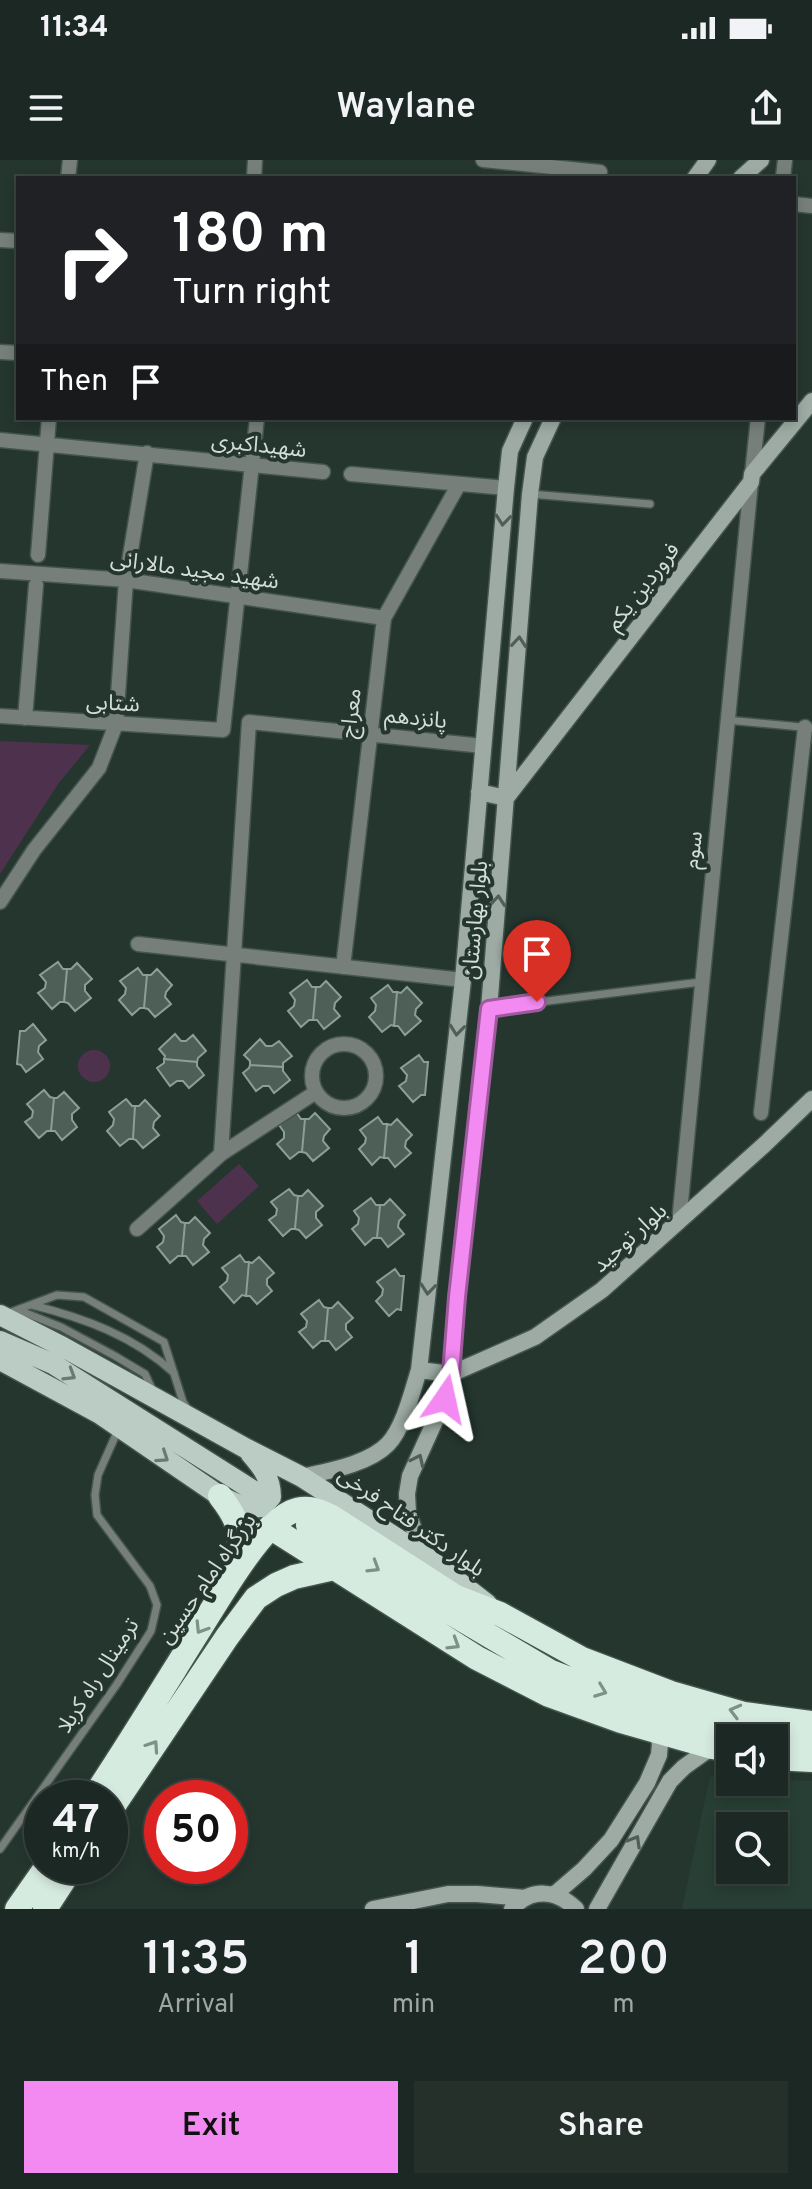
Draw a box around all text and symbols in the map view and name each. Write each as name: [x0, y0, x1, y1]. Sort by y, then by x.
text: 11:34: [40, 10, 109, 47]
text: Waylane: [336, 85, 476, 131]
icon: menu: [24, 86, 68, 130]
icon: share: [744, 86, 788, 130]
text: 180 m: [172, 202, 329, 272]
icon: right: [40, 208, 144, 312]
text: Turn right: [172, 271, 331, 317]
icon: arrive: [124, 360, 168, 404]
text: Then: [40, 364, 108, 401]
street label: شهیداکبری: [210, 428, 308, 465]
one-way arrow: [494, 514, 511, 527]
street label: فروردین یکم: [601, 538, 687, 638]
street label: شهید مجید مالارانی: [109, 546, 281, 597]
one-way arrow: [510, 635, 527, 648]
street label: معراج: [336, 687, 370, 740]
street label: شتابی: [85, 690, 141, 719]
street label: پانزدهم: [383, 703, 448, 737]
street label: سوم: [679, 830, 711, 871]
street label: بلوار بهارستان: [458, 860, 495, 981]
one-way arrow: [489, 894, 506, 907]
pin: [503, 920, 571, 1002]
icon: arrive: [515, 932, 559, 976]
one-way arrow: [448, 1024, 465, 1037]
street label: بلوار توحید: [588, 1198, 674, 1279]
one-way arrow: [420, 1282, 437, 1296]
position arrow: [403, 1357, 487, 1441]
one-way arrow: [61, 1365, 76, 1380]
one-way arrow: [155, 1447, 169, 1462]
one-way arrow: [408, 1454, 424, 1469]
street label: بلوار دکتر فتاح فرخی: [331, 1462, 489, 1585]
street label: بزرگراه امام حسین: [153, 1509, 264, 1651]
one-way arrow: [365, 1557, 380, 1572]
street label: ترمینال راه کربلا: [52, 1614, 146, 1739]
one-way arrow: [196, 1619, 211, 1633]
one-way arrow: [446, 1634, 460, 1649]
one-way arrow: [593, 1681, 607, 1698]
one-way arrow: [729, 1703, 743, 1720]
map controls: [716, 1724, 788, 1884]
button: sound: [716, 1724, 788, 1796]
one-way arrow: [144, 1740, 159, 1754]
speed limit sign: 50: [144, 1780, 248, 1884]
text: 47: [52, 1797, 100, 1847]
button: search: [716, 1812, 788, 1884]
one-way arrow: [625, 1835, 641, 1850]
text: km/h: [52, 1839, 100, 1865]
text: 11:35: [142, 1931, 250, 1991]
text: 1: [404, 1931, 423, 1991]
text: 200: [578, 1931, 670, 1991]
text: Arrival: [157, 1989, 235, 2022]
text: min: [392, 1989, 435, 2022]
text: m: [613, 1989, 635, 2022]
button: Exit: [24, 2081, 398, 2173]
button: Share: [414, 2081, 788, 2173]

